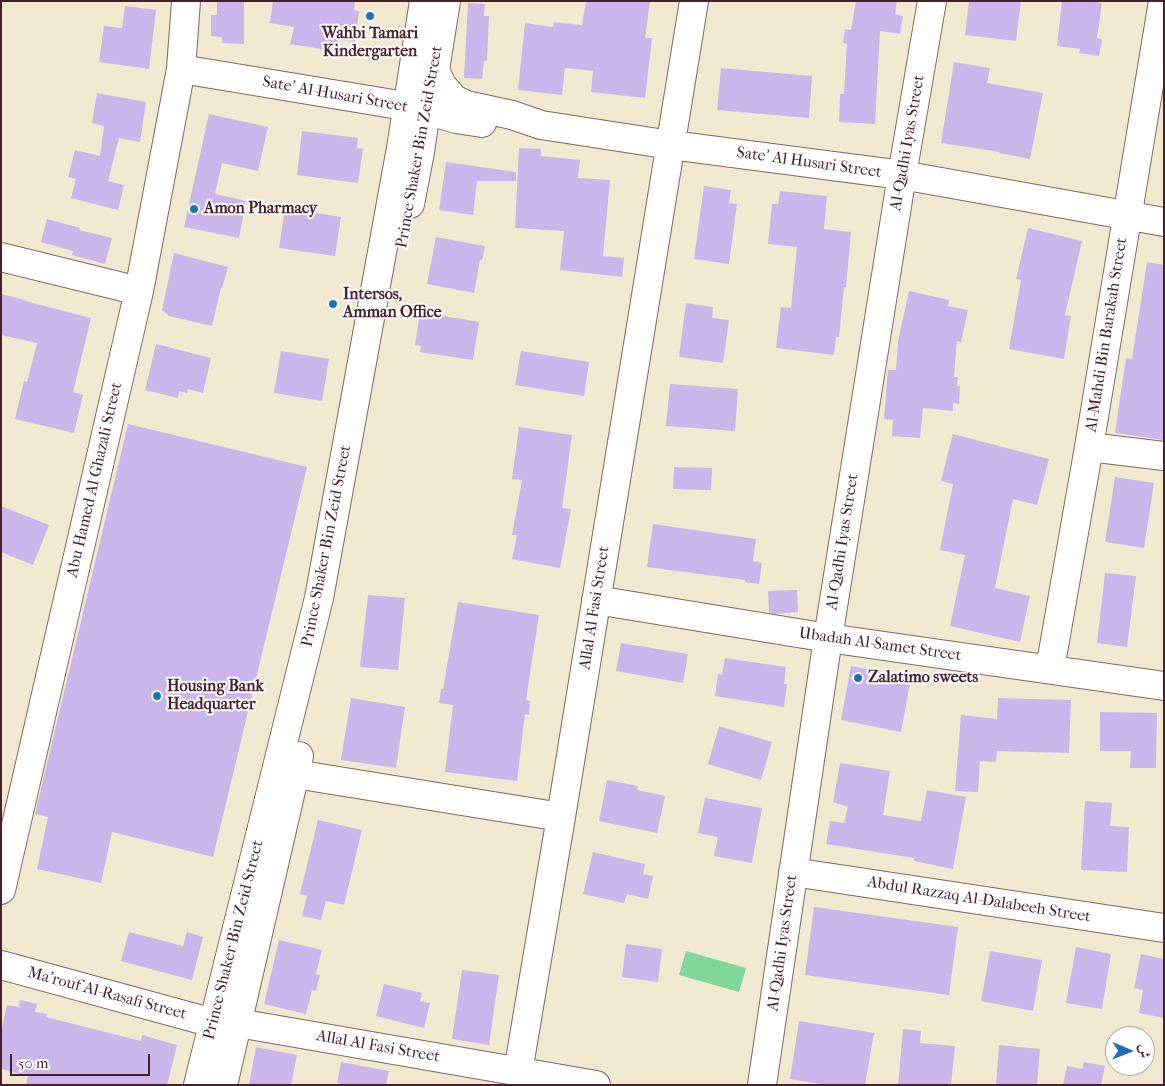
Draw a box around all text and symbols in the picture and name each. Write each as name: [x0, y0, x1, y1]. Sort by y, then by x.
marker: Wahbi Tamari Kindergarten: [364, 10, 376, 22]
place label: Wahbi Tamari Kindergarten: [322, 24, 418, 62]
street label: Prince Shaker Bin Zeid Street: [393, 44, 447, 250]
street label: Sate' Al-Husari Street: [261, 73, 409, 117]
street label: Al-Qadhi Iyas Street: [887, 73, 929, 213]
street label: Sate' Al Husari Street: [735, 143, 883, 183]
place label: Amon Pharmacy: [204, 199, 317, 219]
marker: Amon Pharmacy: [188, 203, 200, 215]
street label: Al-Mahdi Bin Barakah Street: [1082, 236, 1132, 434]
place label: Intersos, Amman Office: [343, 285, 442, 323]
marker: Intersos, Amman Office: [327, 298, 339, 310]
street label: Abu Hamed Al Ghazali Street: [63, 381, 127, 579]
street label: Prince Shaker Bin Zeid Street: [298, 443, 356, 649]
street label: Al-Qadhi Iyas Street: [823, 472, 863, 612]
street label: Allal Al Fasi Street: [576, 545, 614, 671]
street label: Ubadah Al-Samet Street: [798, 624, 962, 666]
place label: Zalatimo sweets: [868, 668, 978, 688]
marker: Zalatimo sweets: [852, 672, 864, 684]
place label: Housing Bank Headquarter: [167, 677, 264, 715]
marker: Housing Bank Headquarter: [151, 690, 163, 702]
street label: Prince Shaker Bin Zeid Street: [200, 838, 268, 1042]
street label: Al-Qadhi Iyas Street: [764, 873, 802, 1013]
street label: Abdul Razzaq Al-Dalabeeh Street: [866, 873, 1092, 927]
street label: Ma'rouf Al-Rasafi Street: [25, 964, 189, 1024]
north arrow: [1105, 1026, 1155, 1076]
street label: Allal Al Fasi Street: [315, 1027, 441, 1067]
scale bar: [12, 1044, 152, 1076]
text: ش: [1136, 1044, 1153, 1058]
text: 50 m: [18, 1054, 48, 1072]

